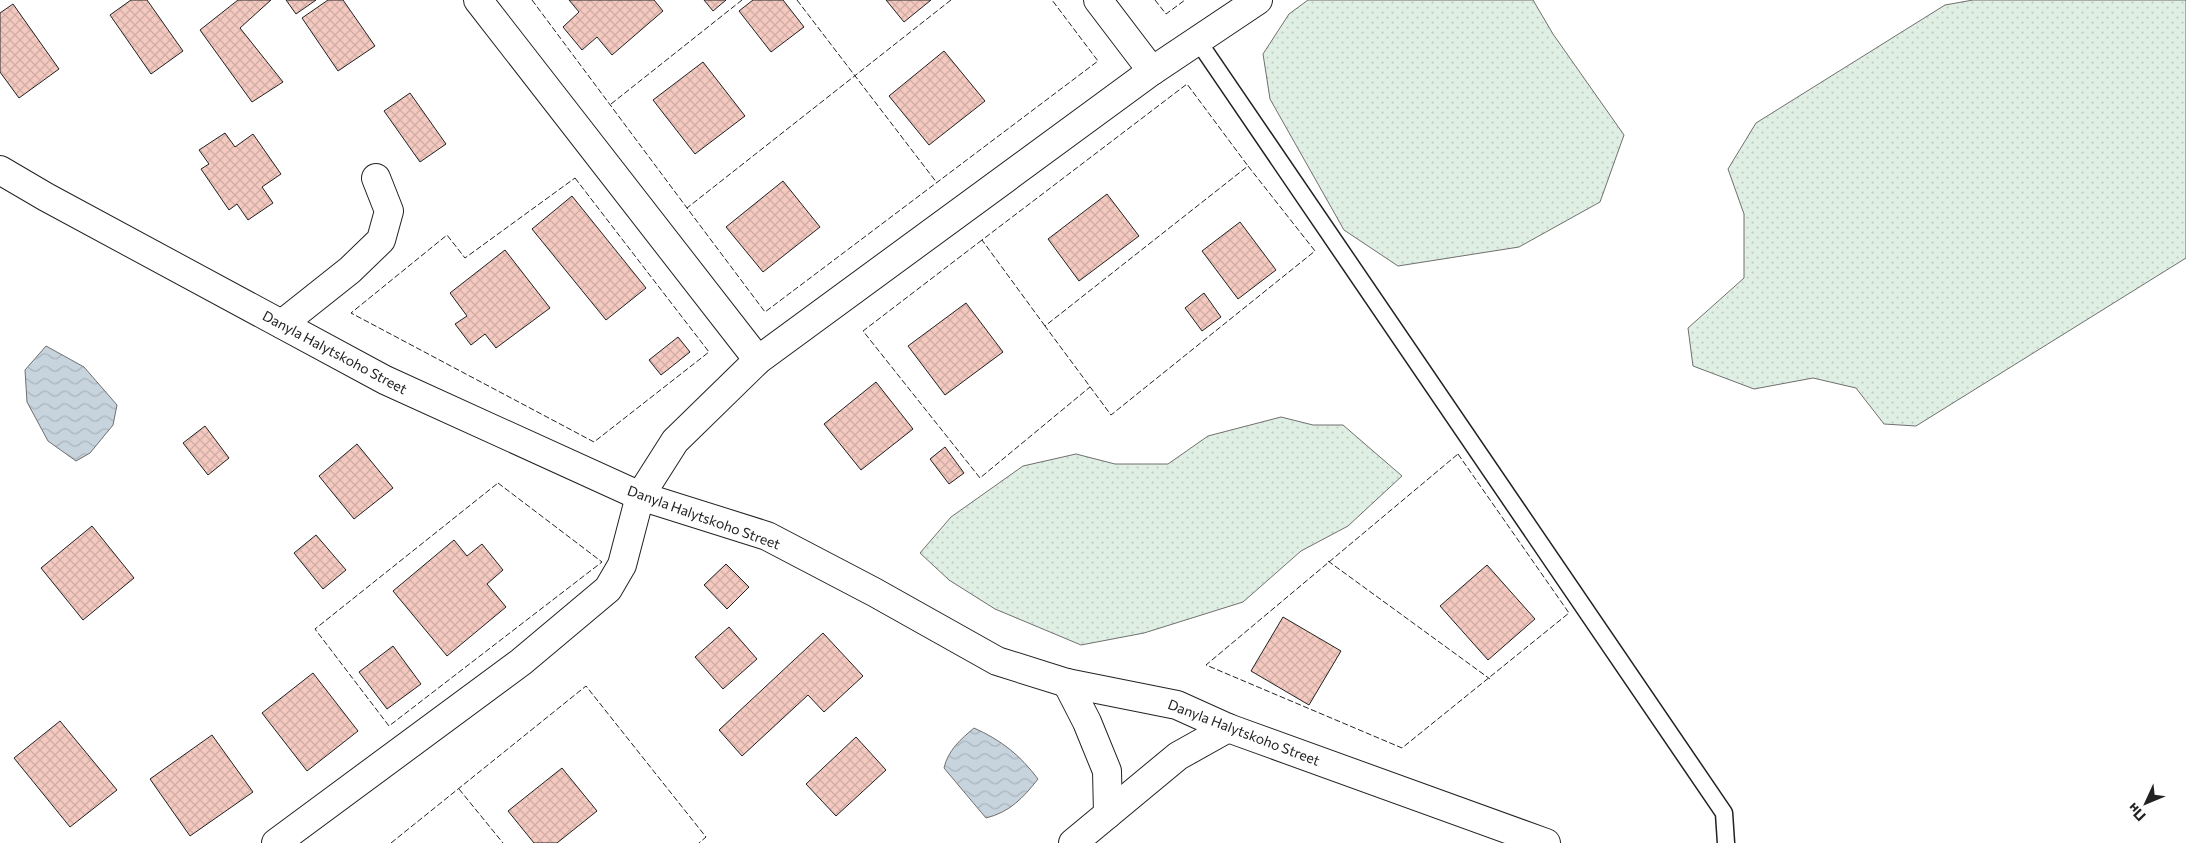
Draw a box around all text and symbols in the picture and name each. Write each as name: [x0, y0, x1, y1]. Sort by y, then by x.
street label: Danyla Halytskoho Street: [260, 307, 410, 397]
street label: Danyla Halytskoho Street: [625, 481, 783, 553]
street label: Danyla Halytskoho Street: [1166, 695, 1323, 769]
north arrow: [2121, 778, 2171, 828]
text: Пн: [2124, 800, 2149, 825]

